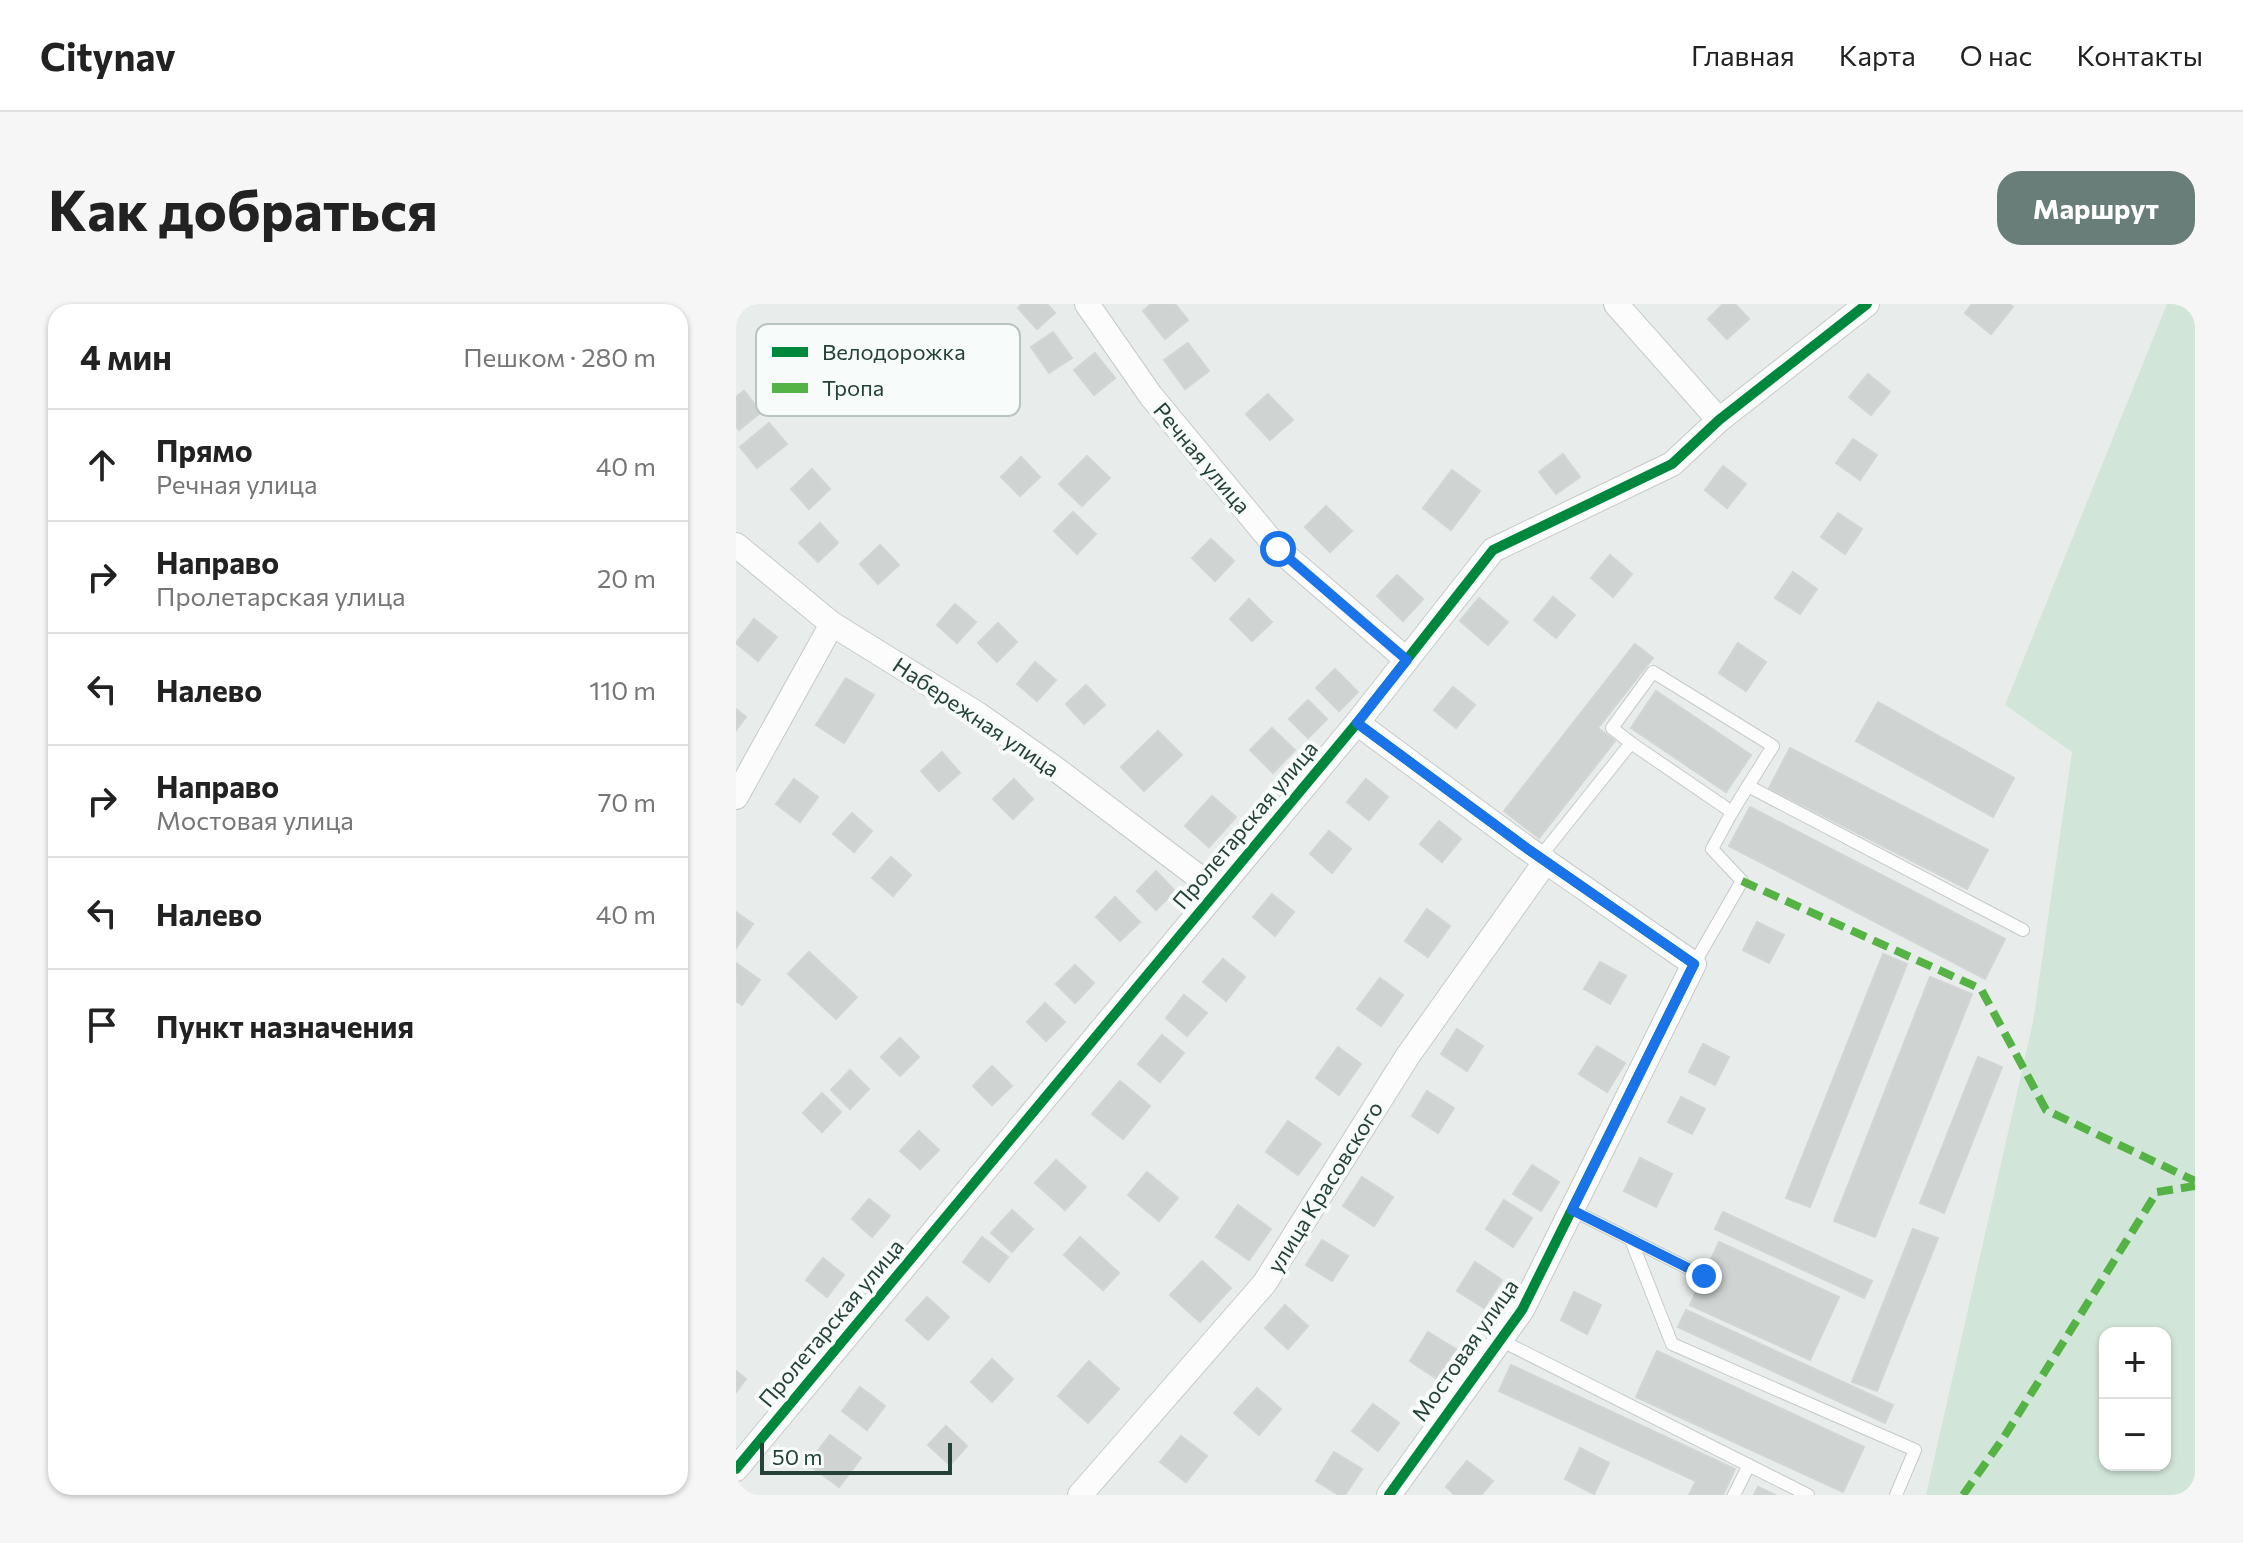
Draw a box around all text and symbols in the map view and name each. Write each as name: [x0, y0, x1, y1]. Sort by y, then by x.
text: Citynav: [40, 32, 176, 79]
text: Главная: [1691, 38, 1795, 72]
text: Карта: [1839, 38, 1916, 72]
text: О нас: [1960, 38, 2032, 72]
text: Контакты: [2076, 38, 2203, 72]
button: Маршрут: [1997, 171, 2195, 245]
text: Как добраться: [48, 174, 438, 243]
legend: [756, 324, 1020, 416]
text: 4 мин: [80, 335, 172, 377]
text: Велодорожка: [822, 338, 966, 365]
text: Пешком · 280 m: [463, 341, 656, 372]
text: Тропа: [822, 374, 884, 401]
street label: Речная улица: [1148, 397, 1257, 519]
text: Прямо: [156, 431, 253, 468]
icon: ahead: [80, 443, 124, 487]
text: 40 m: [596, 450, 656, 481]
text: Речная улица: [156, 468, 317, 499]
route start: [1260, 531, 1296, 567]
text: Направо: [156, 543, 279, 580]
icon: right: [80, 555, 124, 599]
text: 20 m: [597, 562, 656, 593]
text: Пролетарская улица: [156, 580, 406, 611]
street label: Набережная улица: [888, 651, 1065, 782]
icon: left: [80, 667, 124, 711]
text: Налево: [156, 671, 262, 708]
text: 110 m: [589, 674, 656, 705]
street label: Пролетарская улица: [1166, 735, 1323, 914]
text: Направо: [156, 767, 279, 804]
icon: right: [80, 779, 124, 823]
text: 70 m: [598, 786, 656, 817]
text: Мостовая улица: [156, 804, 354, 835]
icon: left: [80, 891, 124, 935]
text: Налево: [156, 895, 262, 932]
text: 40 m: [596, 898, 656, 929]
icon: arrive: [80, 1003, 124, 1047]
text: Пункт назначения: [156, 1007, 414, 1044]
street label: улица Красовского: [1261, 1096, 1388, 1277]
street label: Пролетарская улица: [752, 1233, 909, 1412]
route end: [1686, 1258, 1722, 1294]
street label: Мостовая улица: [1406, 1273, 1524, 1426]
map controls: [2099, 1327, 2171, 1471]
button: +: [2099, 1327, 2171, 1399]
button: −: [2099, 1399, 2171, 1471]
scale bar: [760, 1439, 952, 1475]
text: 50 m: [772, 1443, 822, 1470]

